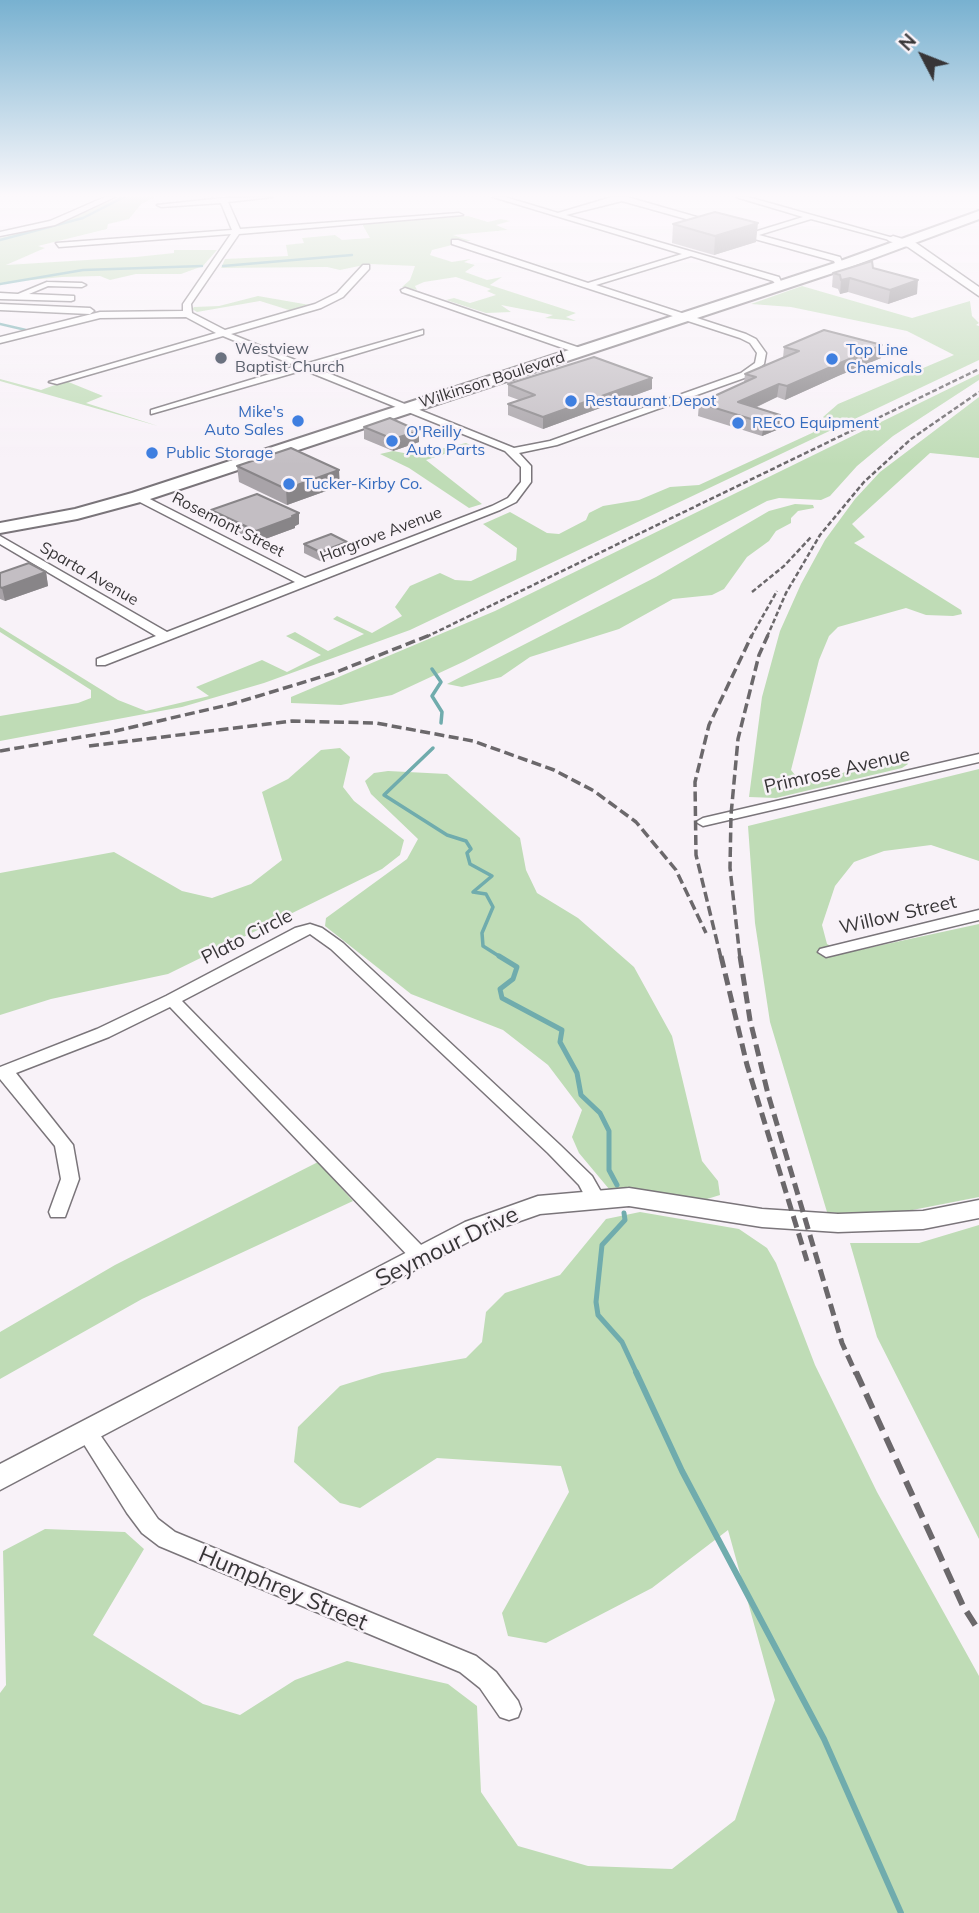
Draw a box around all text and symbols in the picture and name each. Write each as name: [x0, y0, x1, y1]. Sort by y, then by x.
north arrow: [888, 21, 958, 91]
text: N: [894, 29, 921, 55]
place label: Westview Baptist Church: [235, 339, 345, 377]
place label: Top Line Chemicals: [846, 340, 922, 378]
street label: Wilkinson Boulevard: [417, 347, 567, 413]
marker: Westview Baptist Church: [213, 350, 229, 366]
marker: Top Line Chemicals: [824, 351, 840, 367]
place label: Restaurant Depot: [585, 391, 716, 411]
marker: Restaurant Depot: [563, 393, 579, 409]
place label: Mike's Auto Sales: [204, 402, 284, 440]
marker: Mike's Auto Sales: [290, 413, 306, 429]
place label: RECO Equipment: [752, 413, 879, 433]
marker: RECO Equipment: [730, 415, 746, 431]
place label: O'Reilly Auto Parts: [406, 422, 485, 460]
marker: O'Reilly Auto Parts: [384, 433, 400, 449]
place label: Public Storage: [166, 443, 273, 463]
marker: Public Storage: [144, 445, 160, 461]
place label: Tucker-Kirby Co.: [303, 474, 422, 494]
marker: Tucker-Kirby Co.: [281, 476, 297, 492]
street label: Rosemont Street: [169, 488, 287, 562]
street label: Hargrove Avenue: [317, 503, 445, 567]
street label: Sparta Avenue: [36, 538, 142, 610]
street label: Primrose Avenue: [762, 743, 912, 799]
street label: Willow Street: [837, 890, 959, 940]
street label: Plato Circle: [198, 904, 296, 970]
street label: Seymour Drive: [371, 1201, 523, 1293]
street label: Humphrey Street: [194, 1541, 372, 1637]

